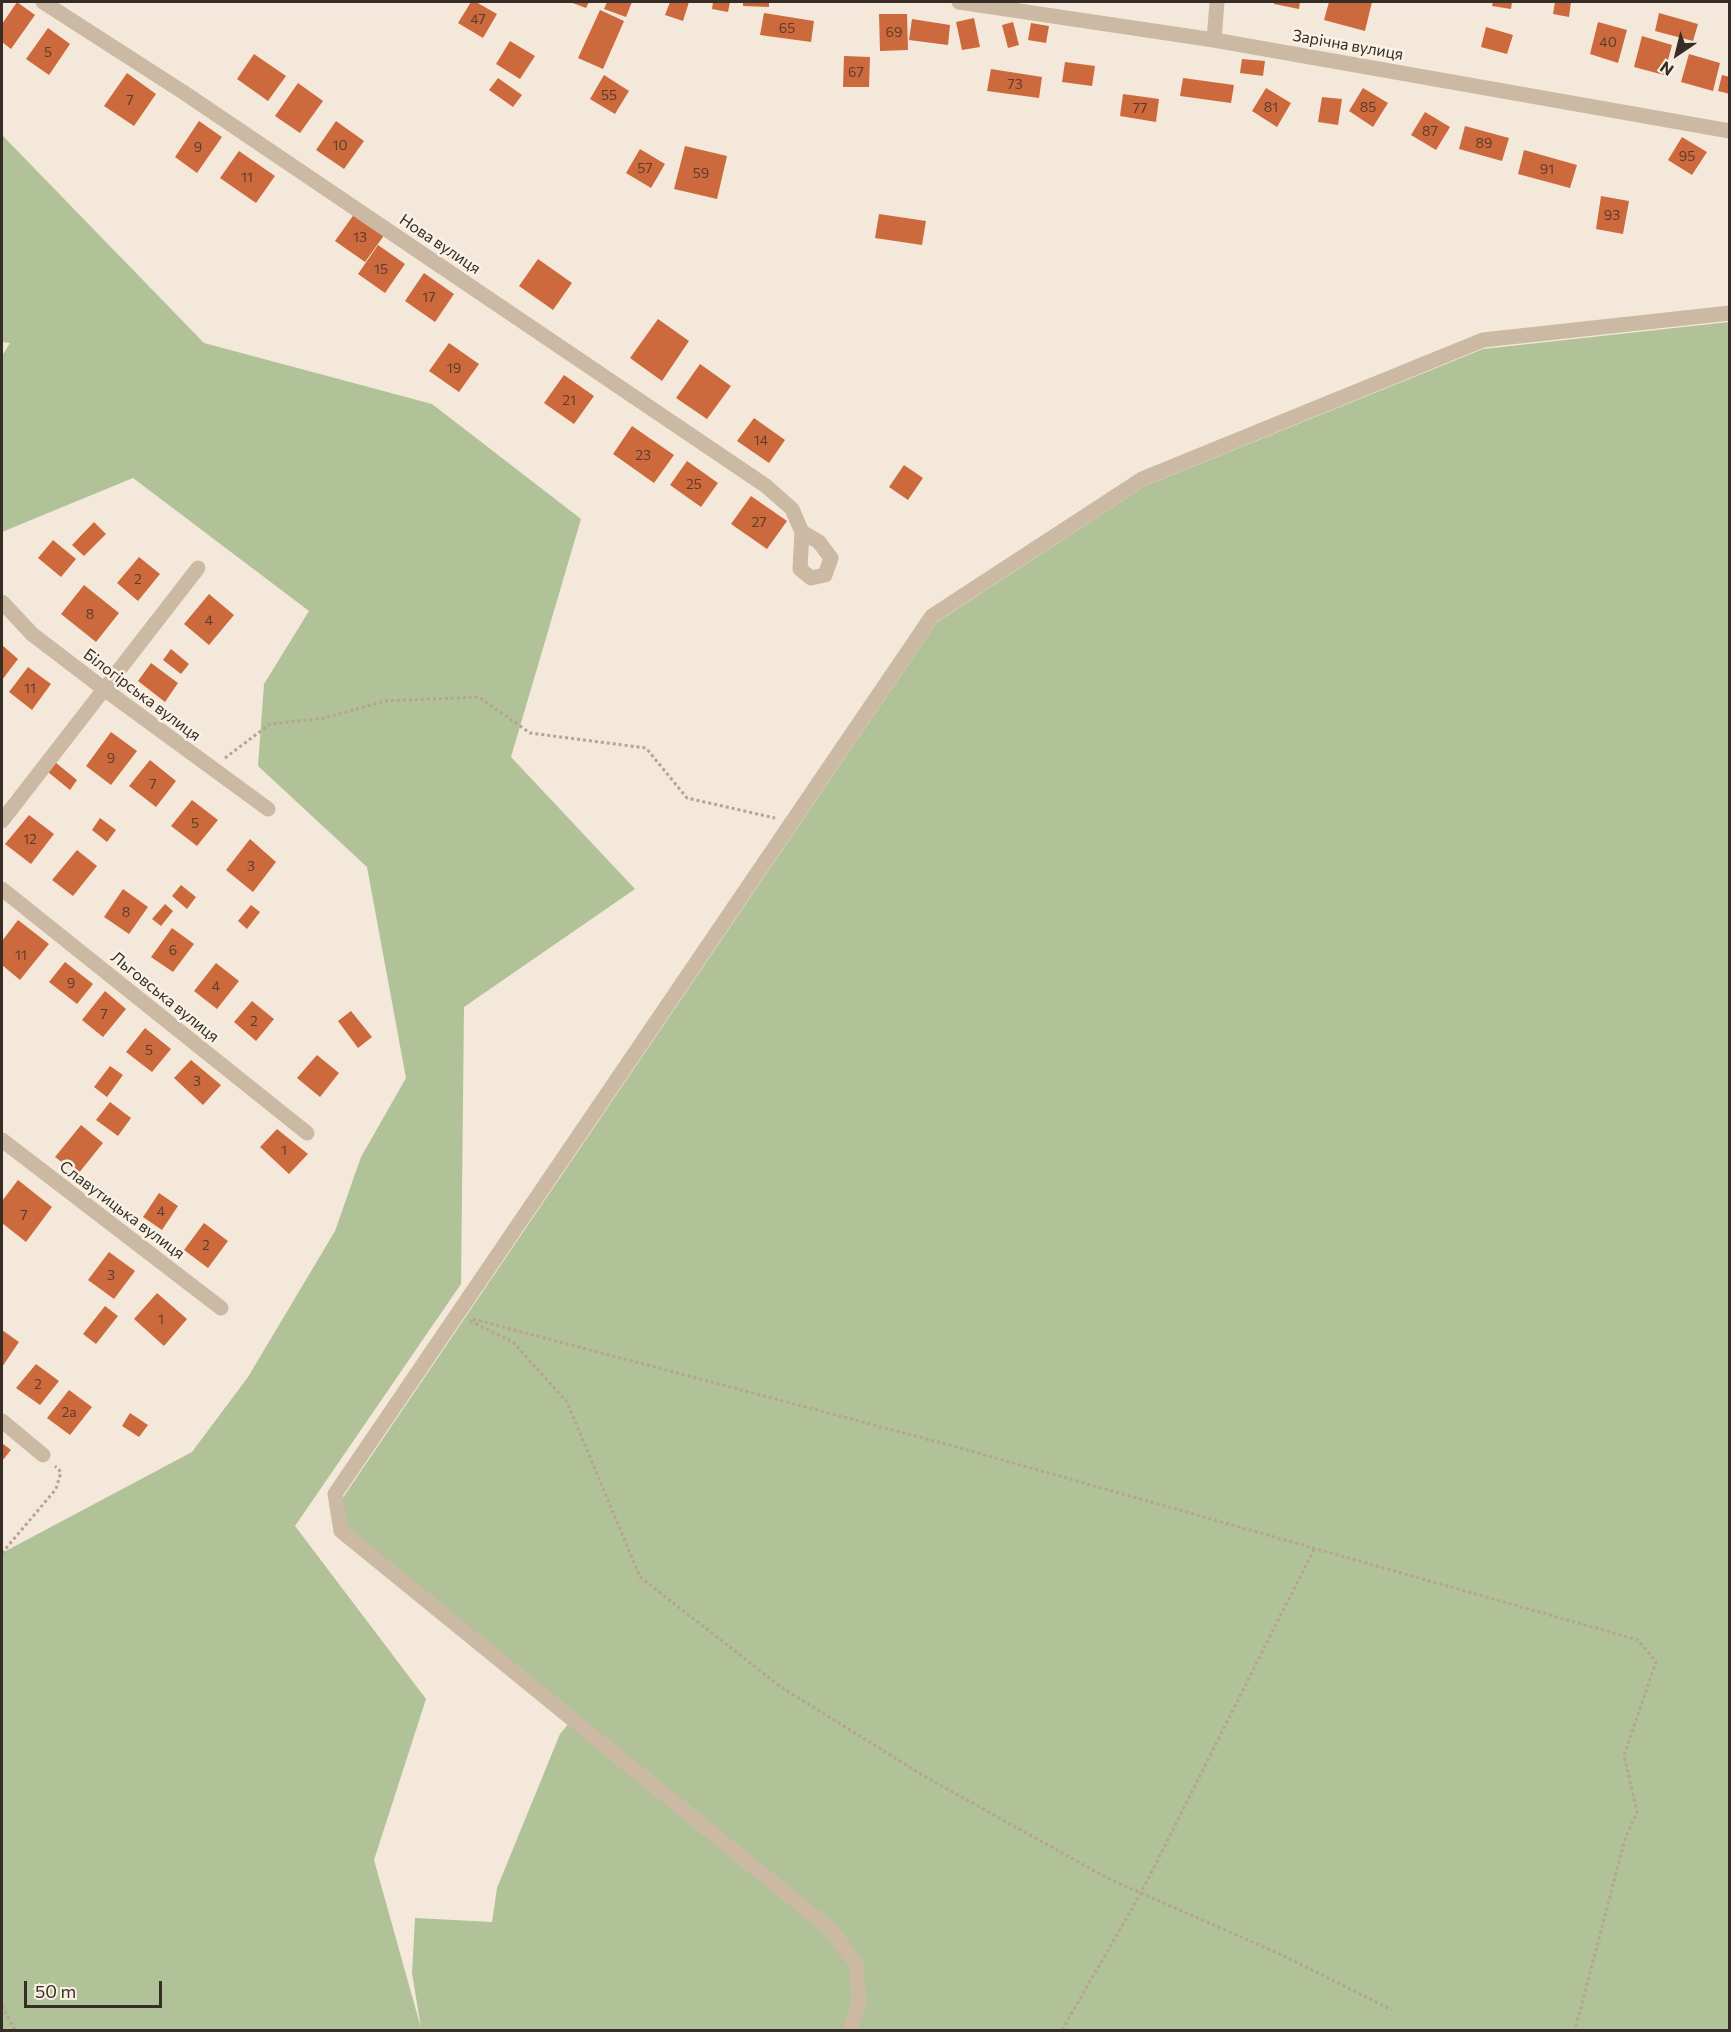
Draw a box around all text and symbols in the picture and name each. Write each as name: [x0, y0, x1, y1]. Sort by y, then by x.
house number: 47: [470, 11, 486, 27]
house number: 65: [779, 20, 795, 36]
house number: 69: [886, 24, 902, 40]
north arrow: [1647, 24, 1707, 84]
street label: Зарічна вулиця: [1291, 26, 1405, 64]
house number: 40: [1599, 34, 1617, 50]
house number: 5: [44, 44, 52, 60]
text: N: [1656, 58, 1677, 80]
house number: 67: [848, 64, 864, 80]
house number: 73: [1007, 76, 1023, 92]
house number: 55: [601, 87, 617, 103]
house number: 7: [126, 92, 134, 108]
house number: 81: [1264, 99, 1278, 115]
house number: 85: [1360, 99, 1376, 115]
house number: 77: [1133, 100, 1147, 116]
house number: 87: [1422, 123, 1438, 139]
house number: 89: [1476, 135, 1492, 151]
house number: 10: [332, 137, 348, 153]
house number: 9: [194, 139, 202, 155]
house number: 95: [1679, 148, 1695, 164]
house number: 57: [637, 160, 653, 176]
house number: 91: [1540, 161, 1554, 177]
house number: 59: [693, 165, 709, 181]
house number: 11: [241, 169, 253, 185]
house number: 93: [1604, 207, 1620, 223]
street label: Нова вулиця: [396, 210, 484, 278]
house number: 13: [353, 229, 367, 245]
house number: 15: [374, 261, 388, 277]
house number: 17: [422, 289, 436, 305]
house number: 19: [447, 360, 461, 376]
house number: 21: [562, 392, 576, 408]
house number: 14: [754, 432, 768, 448]
house number: 23: [635, 447, 651, 463]
house number: 25: [686, 476, 702, 492]
house number: 27: [751, 514, 767, 530]
house number: 2: [134, 571, 142, 587]
house number: 8: [86, 606, 94, 622]
house number: 4: [205, 612, 213, 628]
street label: Білогірська вулиця: [80, 645, 204, 745]
house number: 11: [24, 680, 36, 696]
house number: 9: [107, 750, 115, 766]
house number: 7: [149, 776, 157, 792]
house number: 5: [191, 815, 199, 831]
house number: 12: [23, 831, 37, 847]
house number: 3: [247, 858, 255, 874]
house number: 8: [122, 904, 130, 920]
house number: 6: [169, 942, 177, 958]
house number: 11: [15, 947, 27, 963]
street label: Льговська вулиця: [107, 948, 223, 1046]
house number: 9: [67, 975, 75, 991]
house number: 4: [212, 978, 220, 994]
house number: 7: [100, 1006, 108, 1022]
house number: 2: [250, 1013, 258, 1029]
house number: 5: [145, 1042, 153, 1058]
house number: 3: [193, 1073, 201, 1089]
house number: 1: [281, 1142, 287, 1158]
street label: Славутицька вулиця: [56, 1157, 188, 1263]
house number: 4: [157, 1203, 165, 1219]
house number: 7: [20, 1207, 28, 1223]
house number: 2: [202, 1237, 210, 1253]
house number: 3: [107, 1267, 115, 1283]
house number: 1: [158, 1311, 164, 1327]
house number: 2: [34, 1376, 42, 1392]
house number: 2а: [61, 1404, 77, 1420]
scale bar: [27, 1969, 165, 2007]
text: 50 m: [35, 1980, 76, 2002]

